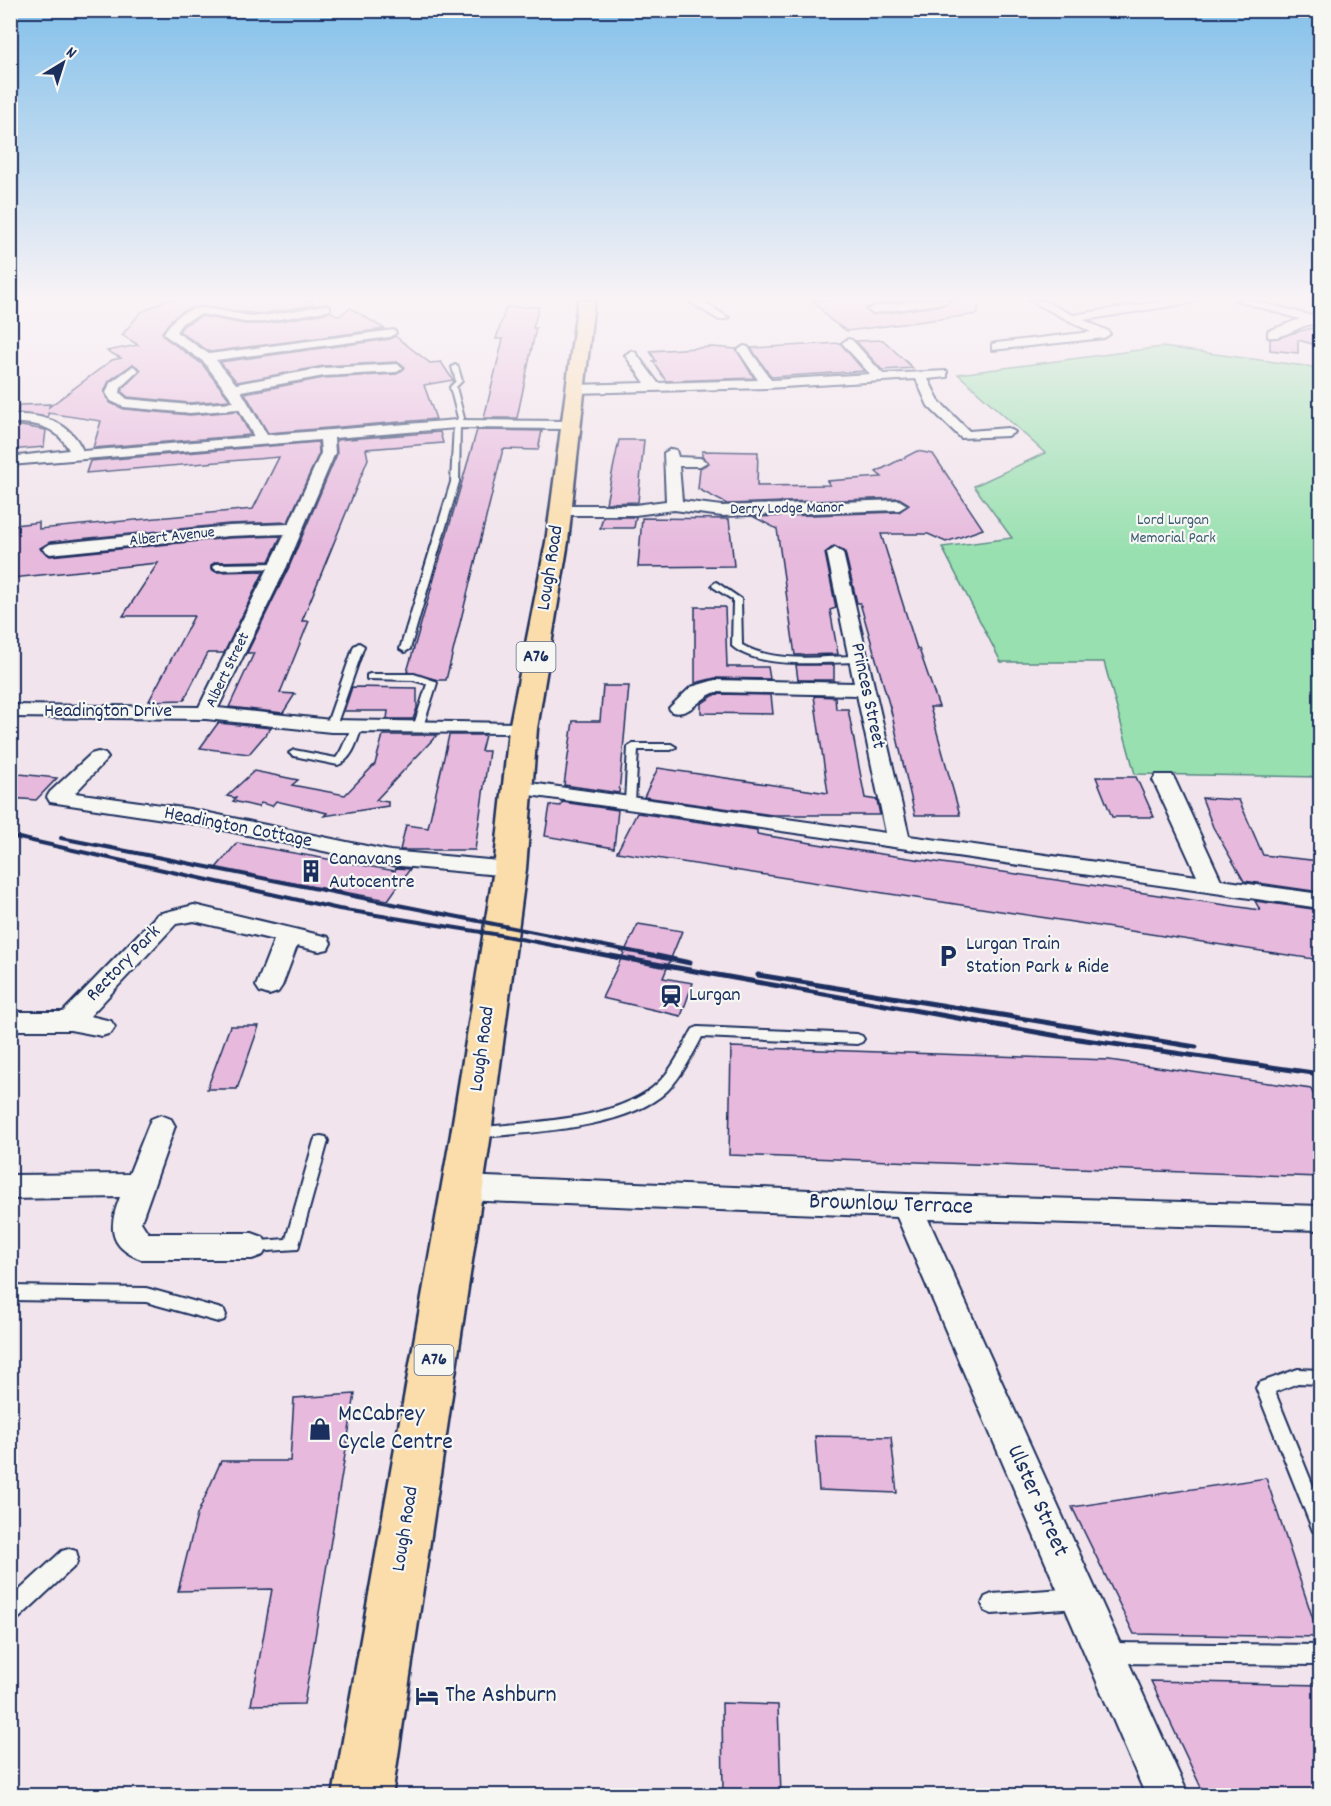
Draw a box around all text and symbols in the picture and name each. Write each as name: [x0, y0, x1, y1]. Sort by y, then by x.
north arrow: [33, 33, 93, 93]
text: N: [61, 42, 81, 65]
street label: Derry Lodge Manor: [730, 497, 844, 521]
park label: Lord Lurgan Memorial Park: [1130, 509, 1216, 550]
street label: Albert Avenue: [128, 521, 216, 553]
street label: Lough Road: [530, 524, 572, 612]
street label: Albert Street: [200, 629, 256, 711]
street label: Princes Street: [842, 640, 892, 752]
road number: A76: [516, 642, 556, 672]
street label: Headington Drive: [44, 698, 172, 726]
street label: Headington Cottage: [162, 800, 315, 856]
place label: Canavans Autocentre: [329, 846, 415, 897]
building icon: Canavans Autocentre: [298, 858, 324, 884]
street label: Rectory Park: [80, 919, 168, 1009]
place label: Lurgan Train Station Park & Ride: [966, 931, 1109, 982]
parking icon: Lurgan Train Station Park & Ride: [935, 943, 961, 969]
place label: Lurgan: [689, 982, 741, 1010]
station icon: Lurgan: [658, 983, 684, 1009]
street label: Lough Road: [463, 1005, 503, 1093]
street label: Brownlow Terrace: [808, 1185, 974, 1225]
road number: A76: [414, 1345, 454, 1375]
place label: McCabrey Cycle Centre: [338, 1398, 453, 1460]
shop icon: McCabrey Cycle Centre: [307, 1416, 333, 1442]
street label: Ulster Street: [997, 1439, 1077, 1563]
street label: Lough Road: [385, 1485, 427, 1573]
place label: The Ashburn: [445, 1679, 557, 1713]
hotel icon: The Ashburn: [414, 1683, 440, 1709]

